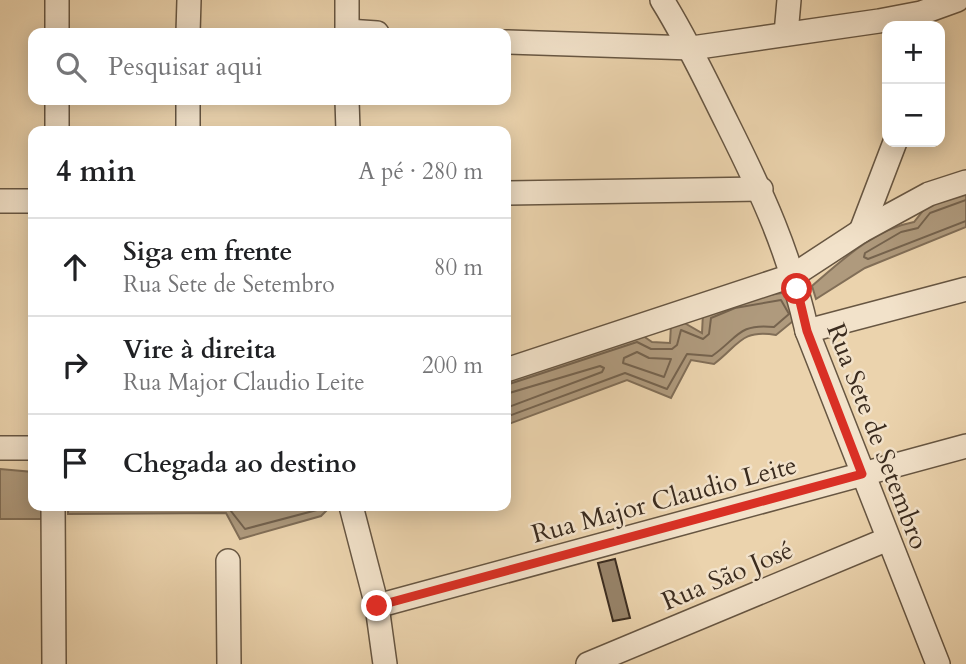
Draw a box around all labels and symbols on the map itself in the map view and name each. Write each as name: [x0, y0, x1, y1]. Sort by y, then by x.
route start: [781, 273, 812, 304]
street label: Rua Sete de Setembro: [818, 318, 937, 554]
street label: Rua Major Claudio Leite: [528, 447, 801, 552]
street label: Rua São José: [656, 532, 798, 619]
route end: [361, 590, 392, 621]

